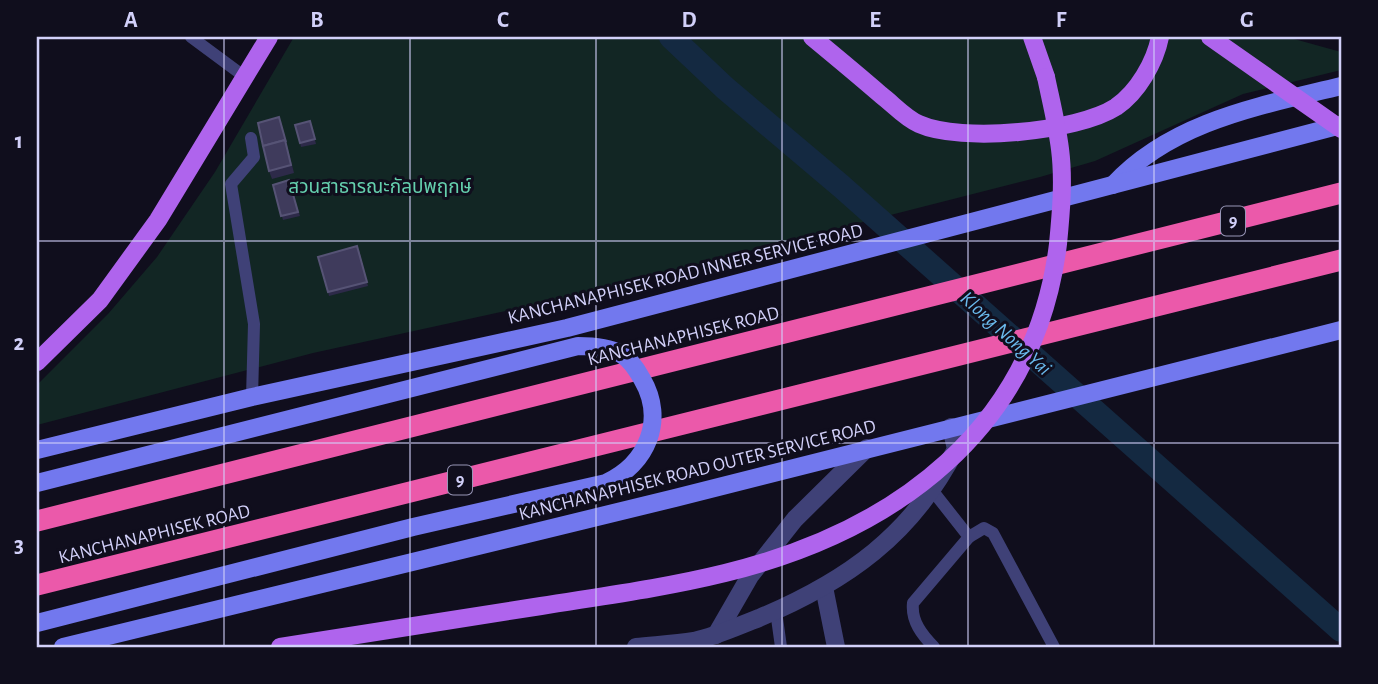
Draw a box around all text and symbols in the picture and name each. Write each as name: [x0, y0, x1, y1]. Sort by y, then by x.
text: A: [124, 9, 138, 32]
text: B: [310, 9, 324, 32]
text: C: [497, 9, 509, 32]
text: D: [681, 9, 697, 32]
text: E: [869, 9, 881, 32]
text: F: [1056, 9, 1067, 32]
text: G: [1240, 9, 1254, 32]
text: 1: [15, 130, 23, 153]
park label: สวนสาธารณะกัลปพฤกษ์: [288, 177, 472, 197]
road number: 9: [1221, 206, 1245, 236]
street label: KANCHANAPHISEK ROAD INNER SERVICE ROAD: [506, 221, 865, 328]
water label: Klong Nong Yai: [956, 287, 1055, 380]
street label: KANCHANAPHISEK ROAD: [586, 303, 781, 369]
text: 2: [14, 332, 25, 355]
street label: KANCHANAPHISEK ROAD OUTER SERVICE ROAD: [517, 417, 878, 524]
road number: 9: [448, 466, 472, 494]
street label: KANCHANAPHISEK ROAD: [57, 501, 252, 567]
text: 3: [14, 534, 24, 557]

